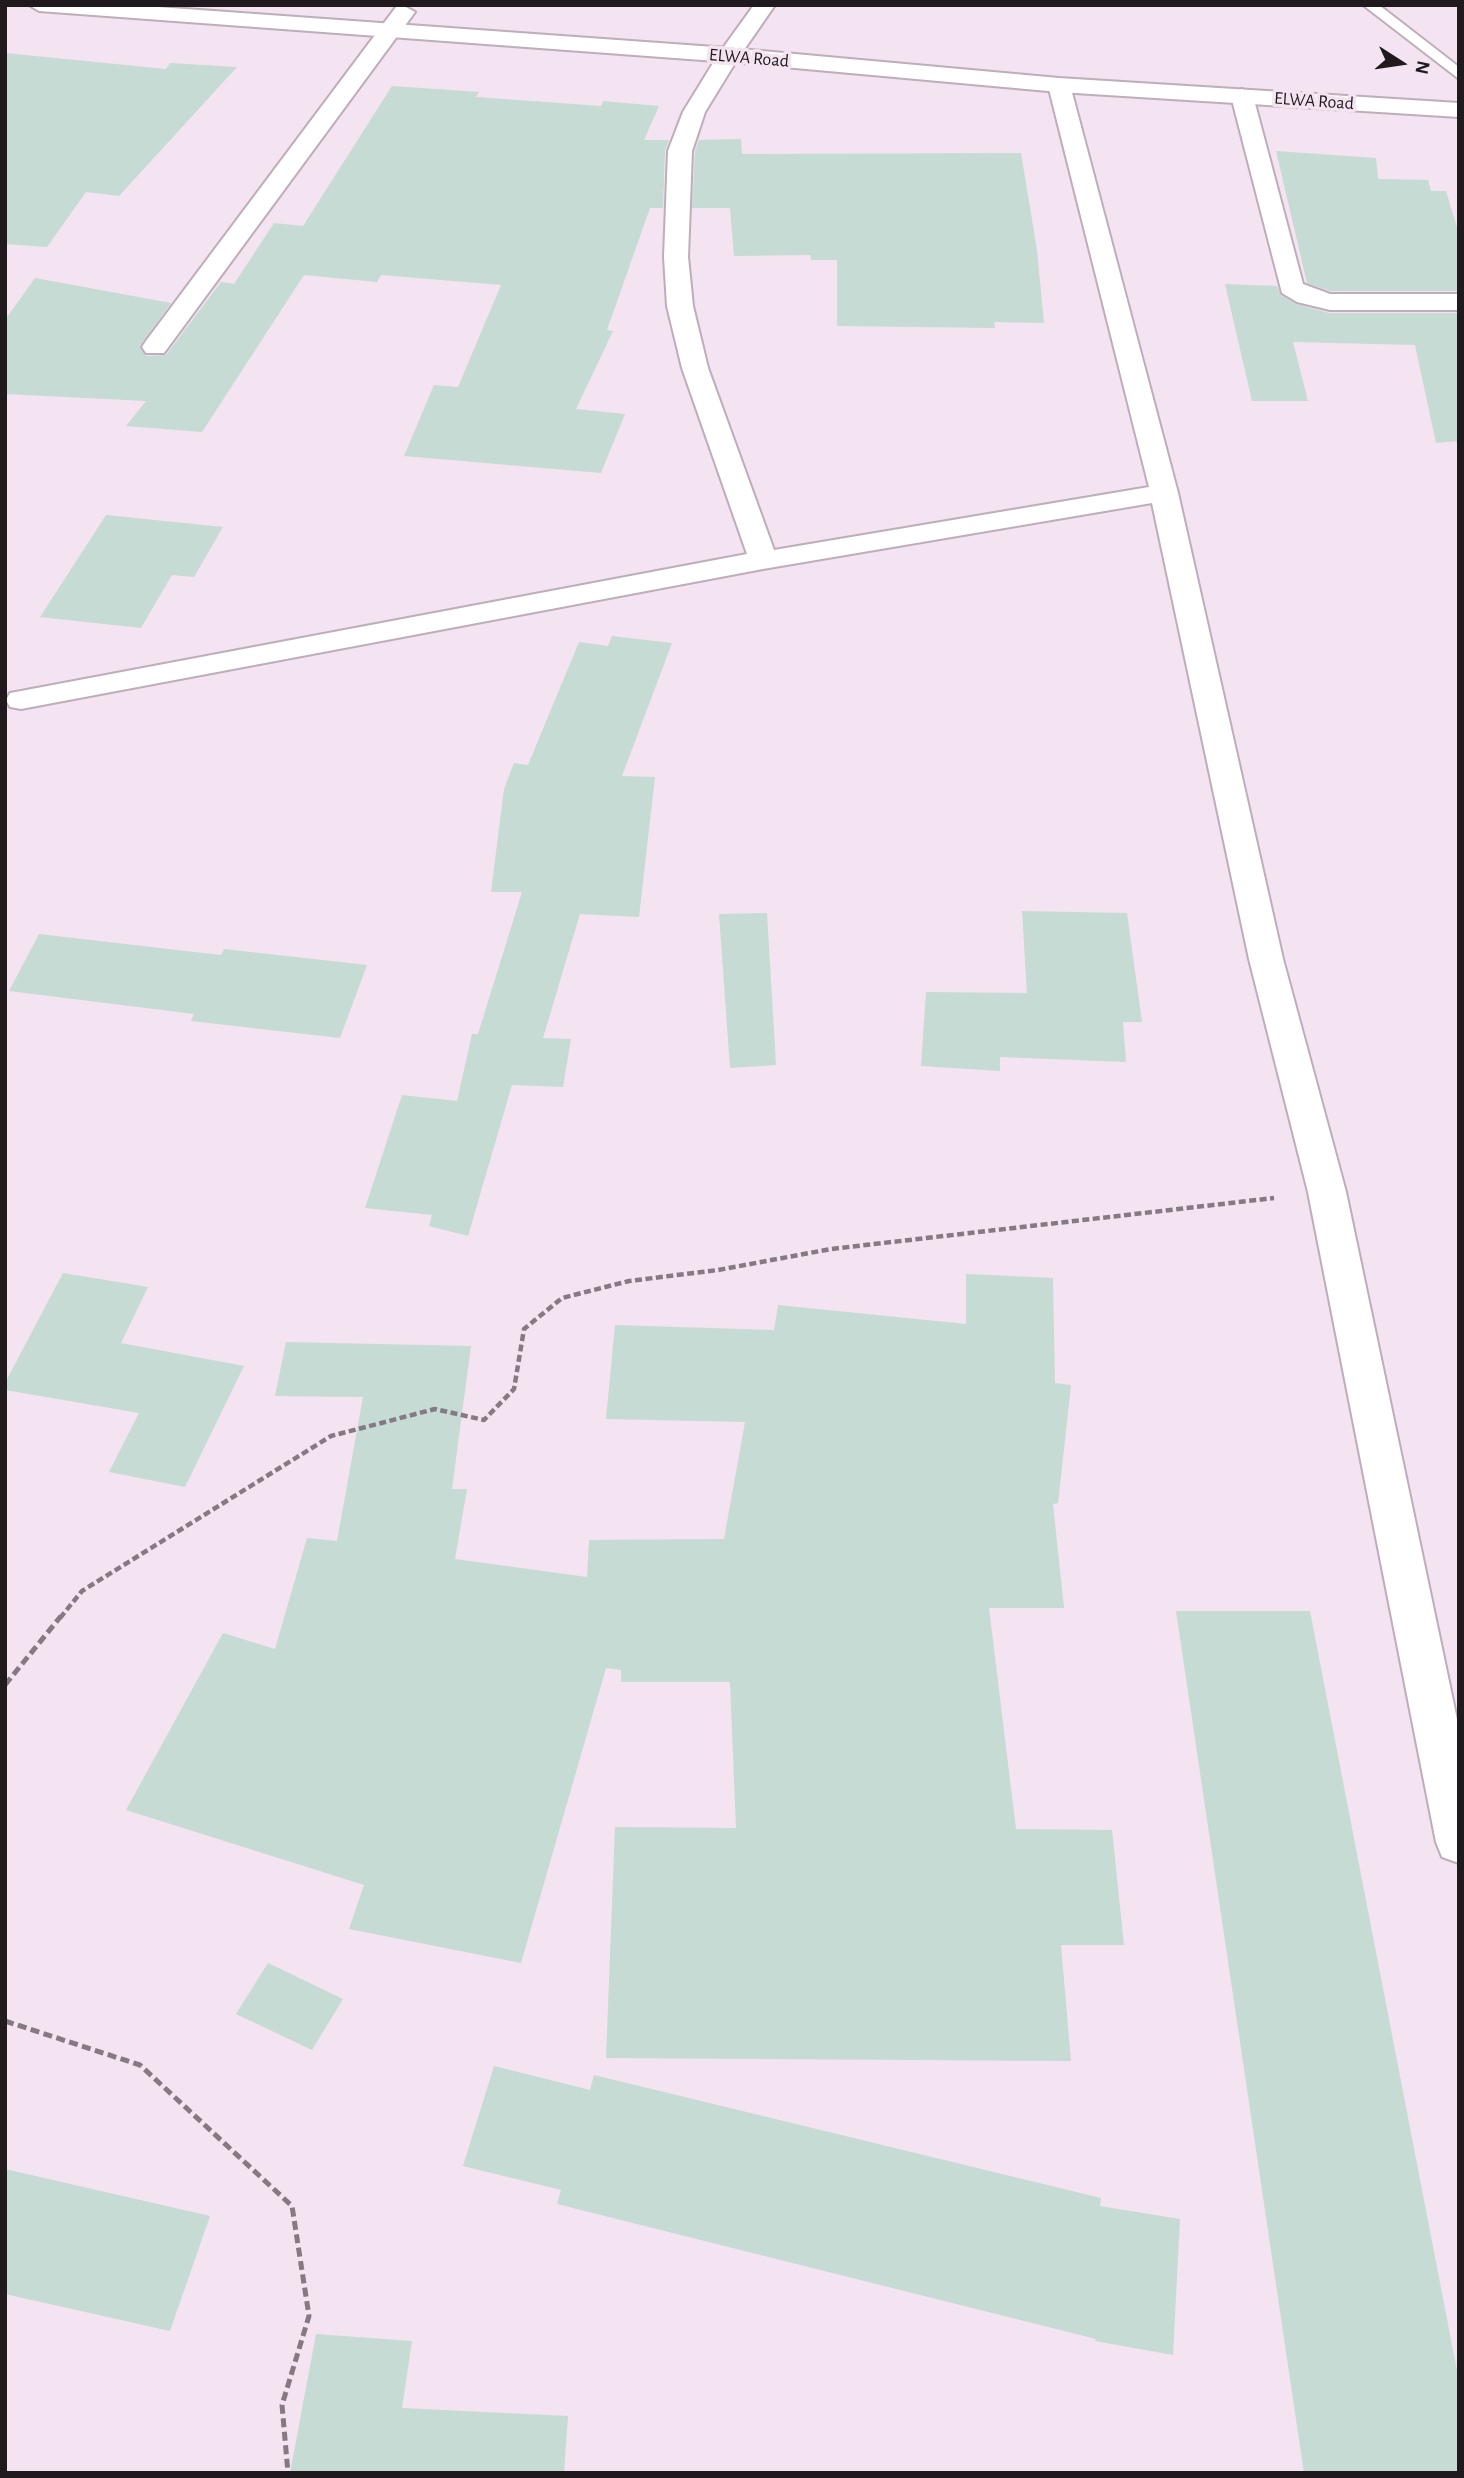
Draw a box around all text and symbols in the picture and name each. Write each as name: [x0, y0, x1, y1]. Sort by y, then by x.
north arrow: [1366, 28, 1436, 98]
street label: ELWA Road: [708, 44, 790, 72]
text: N: [1411, 59, 1433, 76]
street label: ELWA Road: [1273, 87, 1355, 115]

